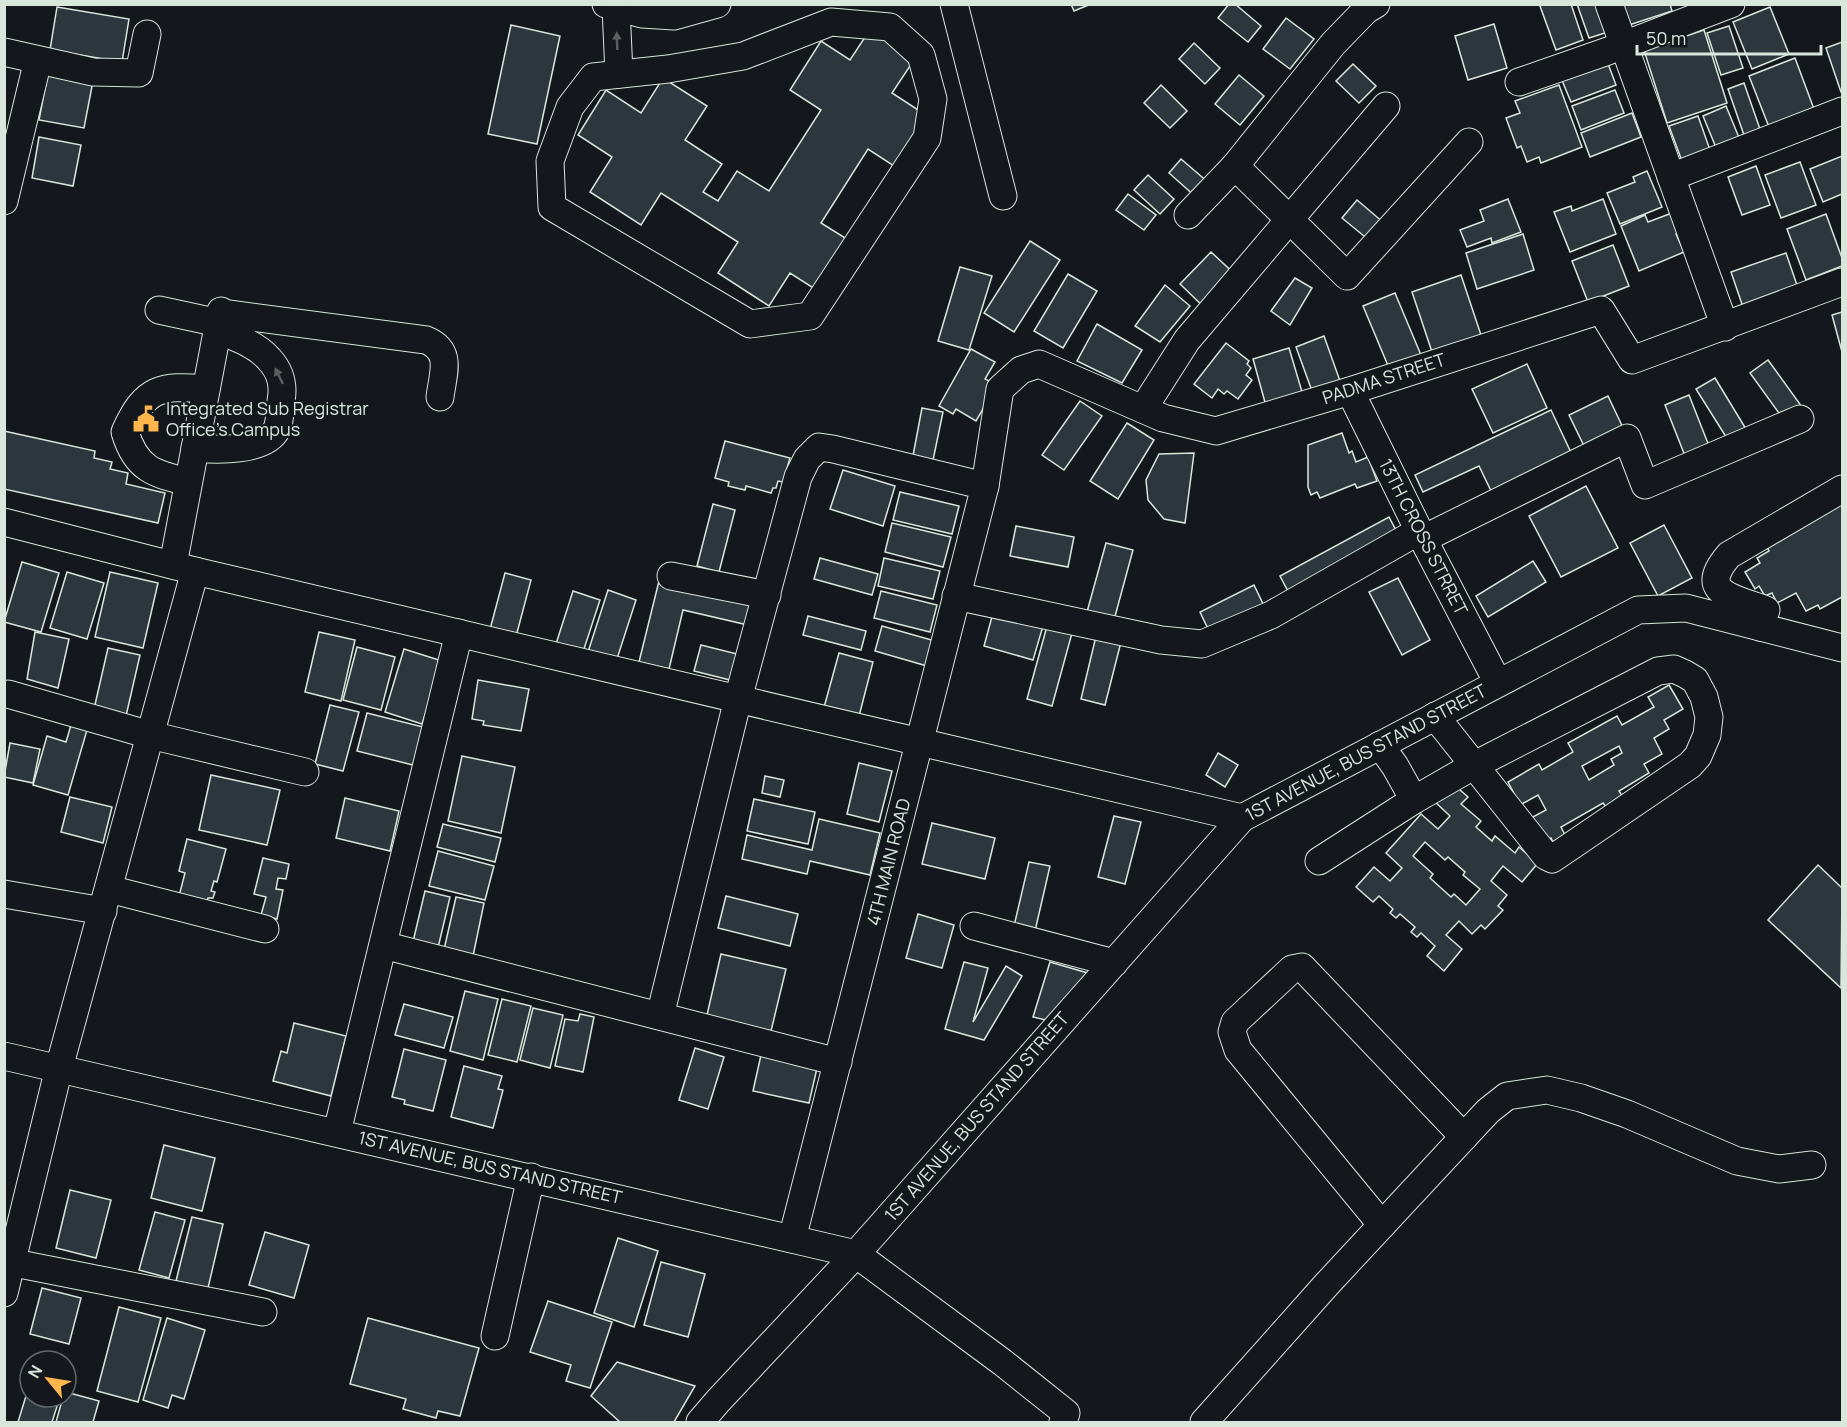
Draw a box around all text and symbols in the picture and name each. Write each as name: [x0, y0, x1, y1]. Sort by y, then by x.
scale bar: [1637, 18, 1822, 56]
text: 50 m: [1646, 26, 1686, 50]
one-way arrow: [613, 31, 622, 50]
street label: PADMA STREET: [1319, 347, 1449, 409]
one-way arrow: [274, 367, 283, 384]
place label: Integrated Sub Registrar Office's Campus: [166, 396, 369, 441]
public building icon: Integrated Sub Registrar Office's Campus: [131, 404, 161, 434]
street label: 13TH CROSS STRRET: [1374, 454, 1474, 619]
street label: 1ST AVENUE, BUS STAND STREET: [1241, 678, 1491, 826]
street label: 4TH MAIN ROAD: [861, 796, 915, 928]
street label: 1ST AVENUE, BUS STAND STREET: [879, 1006, 1074, 1226]
street label: 1ST AVENUE, BUS STAND STREET: [356, 1125, 625, 1209]
north arrow: [18, 1349, 78, 1409]
text: N: [23, 1361, 47, 1382]

